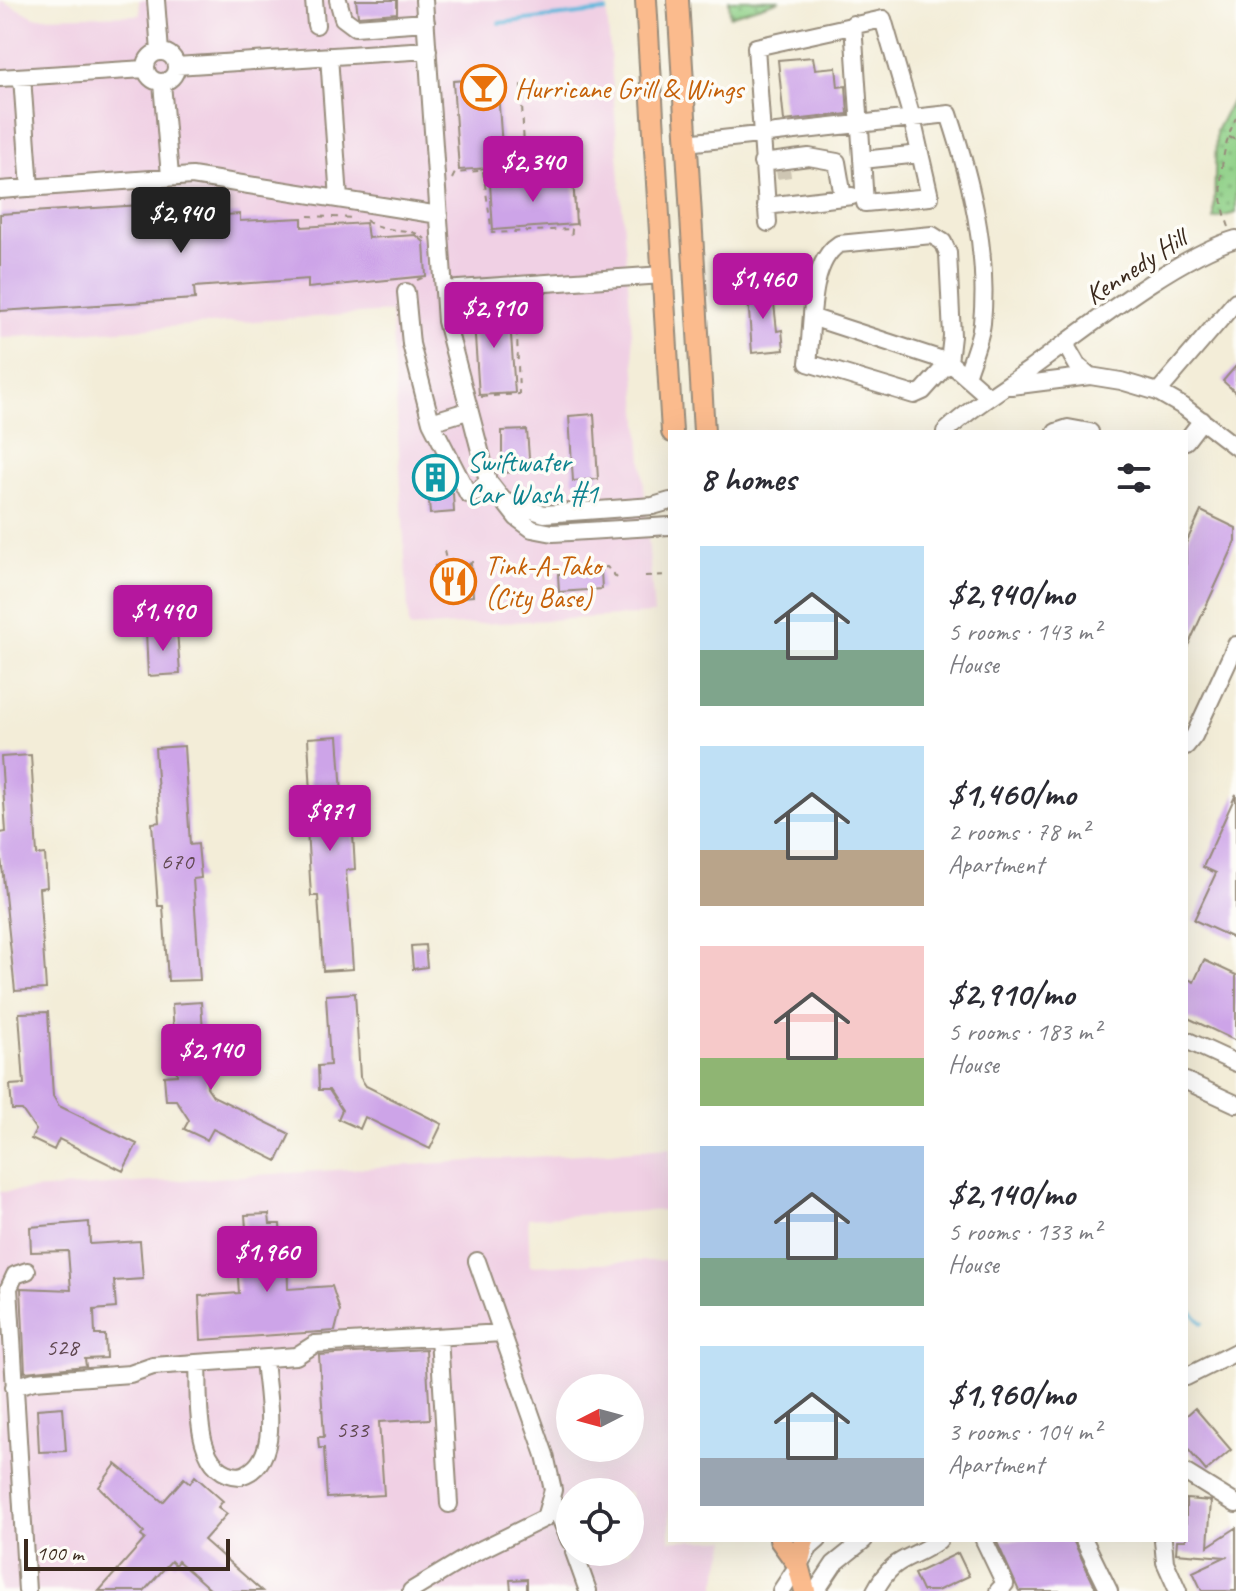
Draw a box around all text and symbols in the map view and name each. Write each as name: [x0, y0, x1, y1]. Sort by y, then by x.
bar icon: Hurricane Grill & Wings: [460, 64, 508, 112]
place label: Hurricane Grill & Wings: [515, 71, 745, 106]
pin: $2,340: [468, 136, 598, 204]
text: $2,340: [501, 145, 565, 178]
pin: $2,940: [116, 187, 246, 255]
text: $2,940: [149, 196, 213, 229]
street label: Kennedy Hill: [1078, 218, 1197, 312]
pin: $1,460: [698, 253, 828, 321]
text: $1,460: [731, 262, 795, 295]
pin: $2,910: [429, 282, 559, 350]
text: $2,910: [462, 291, 526, 324]
place label: Swiftwater Car Wash #1: [467, 444, 599, 511]
building icon: Swiftwater Car Wash #1: [412, 453, 460, 501]
icon: filters: [1112, 456, 1156, 500]
text: 8 homes: [700, 457, 796, 500]
place label: Tink-A-Tako (City Base): [485, 548, 604, 615]
restaurant icon: Tink-A-Tako (City Base): [430, 557, 478, 605]
text: $2,940/mo: [948, 572, 1074, 615]
icon: home: [764, 578, 860, 674]
pin: $1,490: [98, 585, 228, 653]
text: $1,490: [131, 594, 195, 627]
text: 5 rooms · 143 m²: [948, 615, 1100, 648]
text: House: [948, 648, 999, 681]
text: $1,460/mo: [948, 772, 1076, 815]
icon: home: [764, 778, 860, 874]
pin: $971: [283, 785, 377, 853]
text: $971: [307, 794, 353, 827]
text: 2 rooms · 78 m²: [948, 815, 1089, 848]
house number: 670: [161, 846, 195, 876]
text: Apartment: [948, 848, 1044, 881]
text: $2,910/mo: [948, 972, 1074, 1015]
icon: home: [764, 978, 860, 1074]
text: 5 rooms · 183 m²: [948, 1015, 1100, 1048]
pin: $2,140: [146, 1024, 276, 1092]
text: $2,140: [179, 1033, 243, 1066]
text: House: [948, 1048, 999, 1081]
text: $2,140/mo: [948, 1172, 1075, 1215]
icon: home: [764, 1178, 860, 1274]
text: 5 rooms · 133 m²: [948, 1215, 1100, 1248]
pin: $1,960: [202, 1226, 332, 1294]
text: $1,960: [235, 1235, 299, 1268]
text: House: [948, 1248, 999, 1281]
house number: 528: [46, 1332, 80, 1362]
text: $1,960/mo: [948, 1372, 1075, 1415]
north arrow: [556, 1374, 644, 1462]
map controls: [556, 1374, 644, 1566]
icon: home: [764, 1378, 860, 1474]
house number: 533: [336, 1414, 370, 1444]
text: 3 rooms · 104 m²: [948, 1415, 1100, 1448]
text: Apartment: [948, 1448, 1044, 1481]
button: locate: [556, 1478, 644, 1566]
scale bar: [24, 1535, 230, 1571]
text: 100 m: [36, 1539, 83, 1567]

